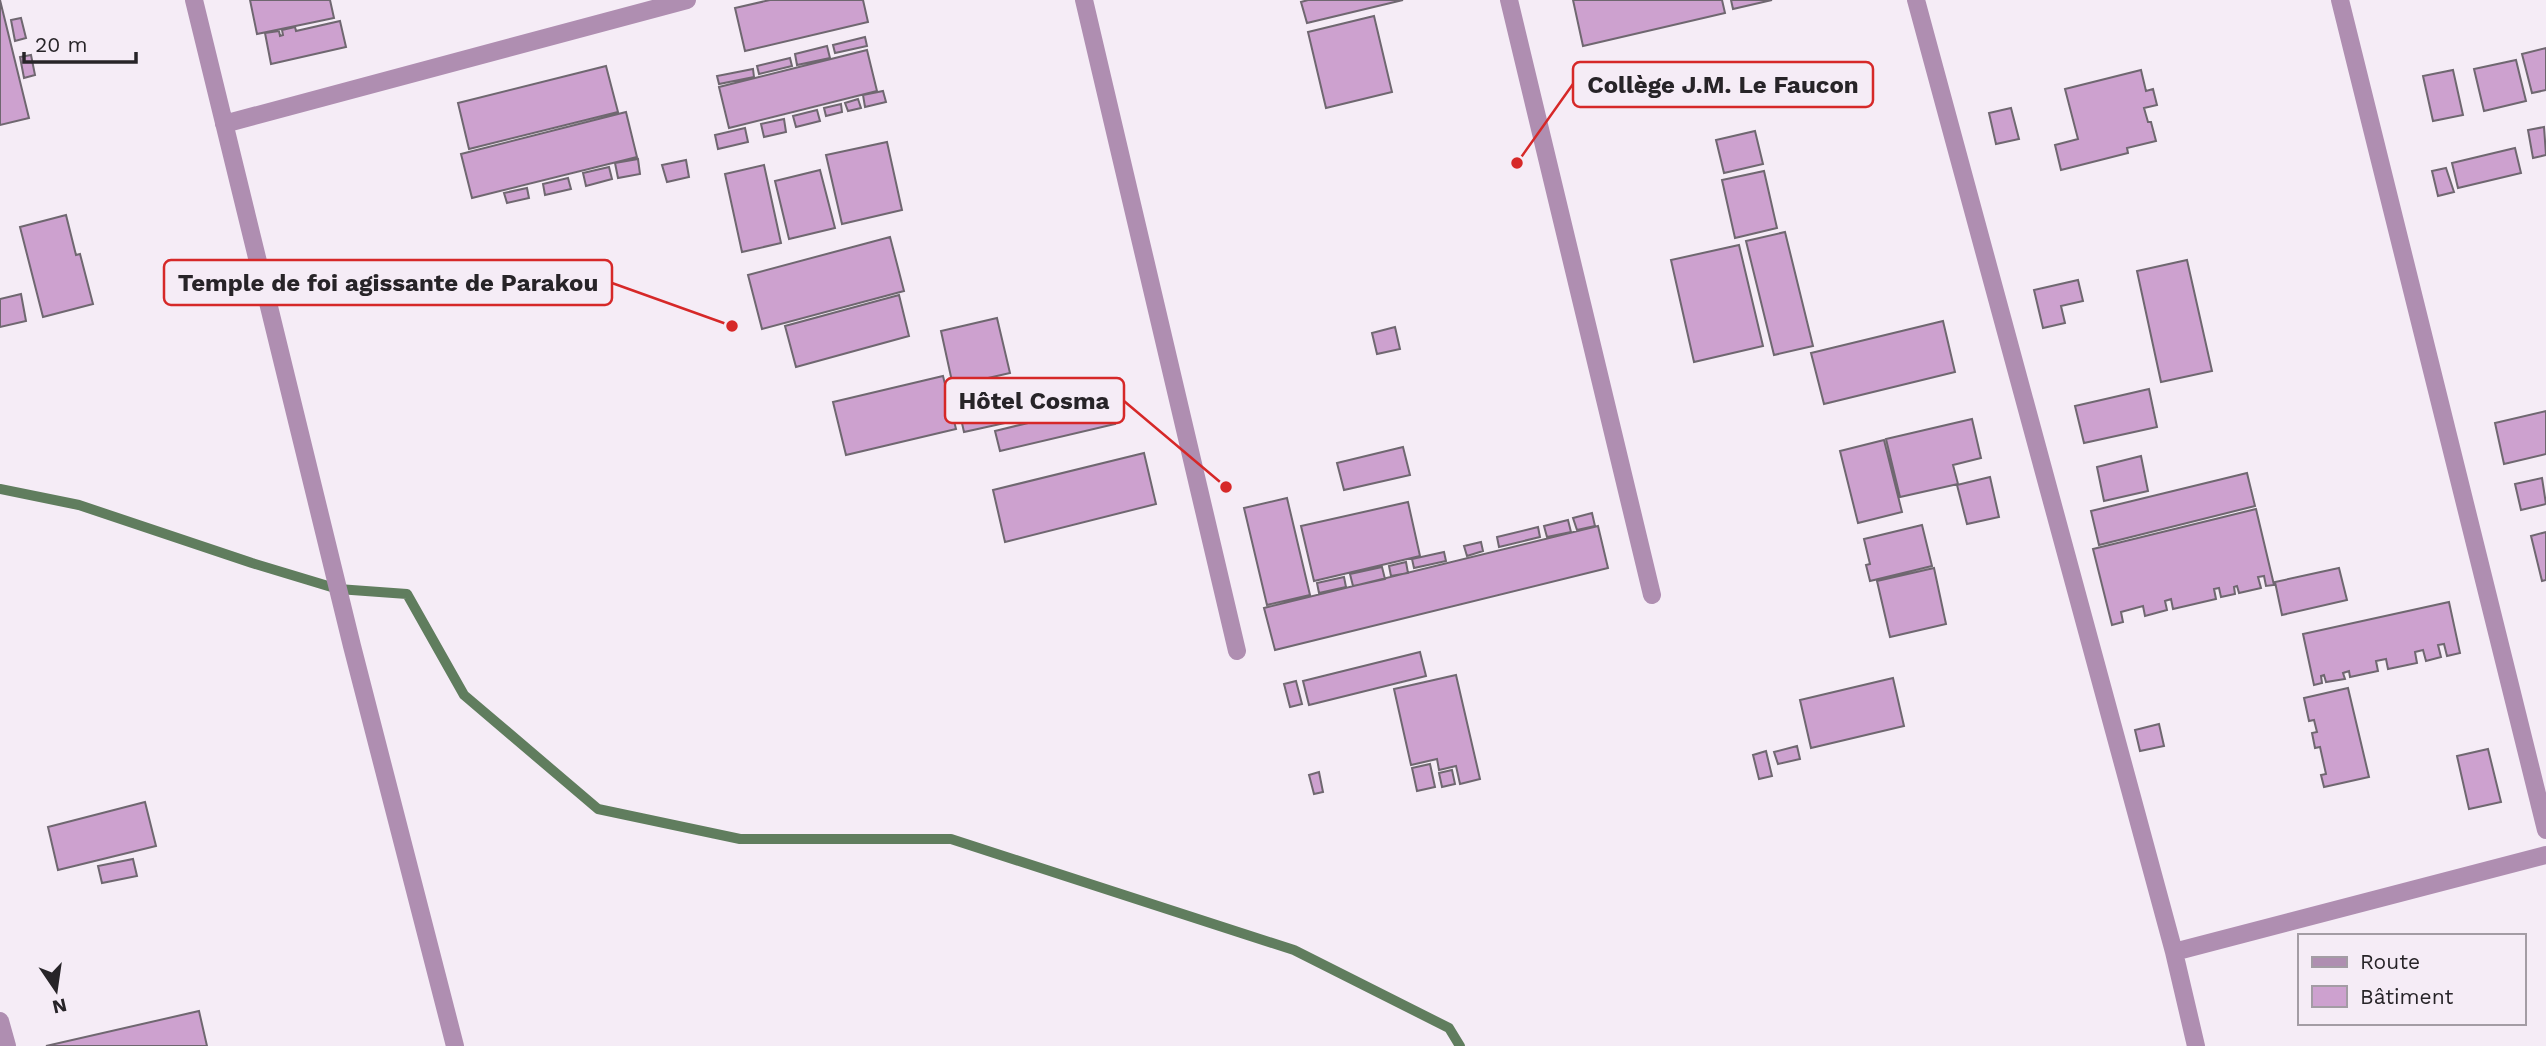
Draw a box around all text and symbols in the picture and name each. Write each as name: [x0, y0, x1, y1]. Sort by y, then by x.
scale bar: [24, 21, 136, 65]
text: 20 m: [35, 32, 87, 57]
callout: Collège J.M. Le Faucon: [1573, 62, 1873, 107]
text: Collège J.M. Le Faucon: [1587, 71, 1859, 99]
callout: Temple de foi agissante de Parakou: [164, 260, 612, 305]
text: Temple de foi agissante de Parakou: [178, 269, 598, 297]
callout: Hôtel Cosma: [945, 378, 1124, 423]
text: Hôtel Cosma: [959, 387, 1109, 415]
legend: [2298, 934, 2525, 1025]
text: Route: [2360, 949, 2420, 974]
north arrow: [21, 955, 91, 1025]
text: Bâtiment: [2360, 984, 2454, 1009]
text: N: [50, 993, 69, 1019]

